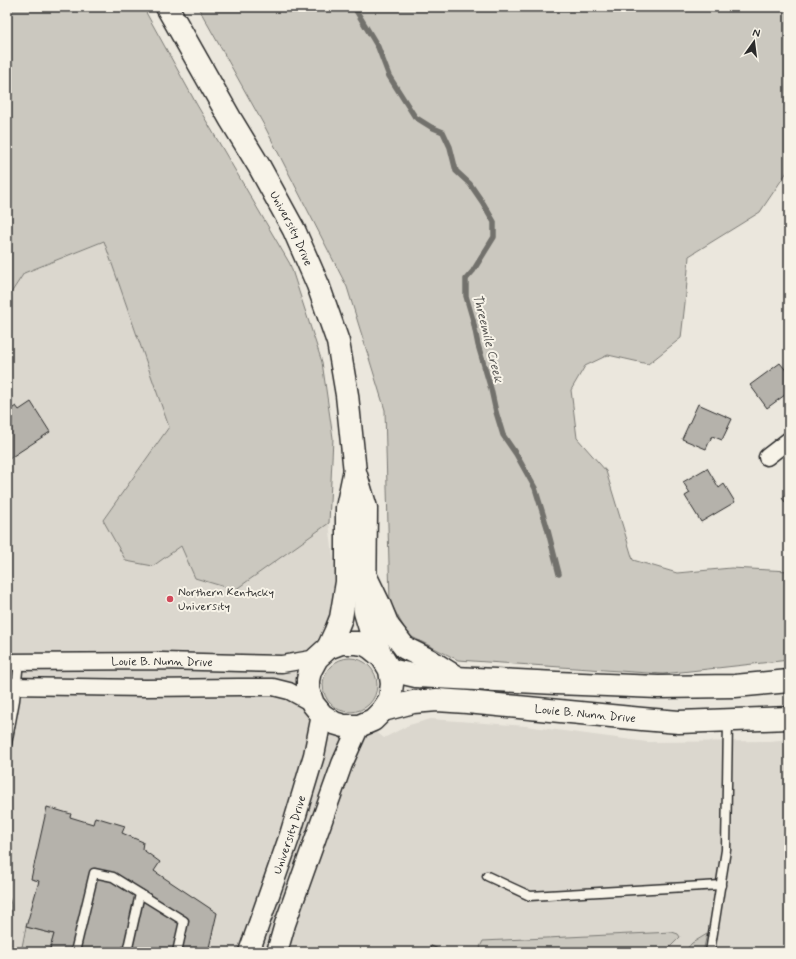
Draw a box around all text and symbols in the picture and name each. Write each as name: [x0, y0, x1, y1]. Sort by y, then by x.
north arrow: [734, 22, 774, 62]
text: N: [751, 26, 761, 41]
street label: University Drive: [265, 188, 316, 269]
water label: Threemile Creek: [468, 292, 507, 385]
place label: Northern Kentucky University: [178, 585, 274, 615]
marker: Northern Kentucky University: [165, 594, 175, 604]
street label: Louie B. Nunn Drive: [111, 654, 213, 671]
street label: Louie B. Nunn Drive: [534, 702, 636, 727]
street label: University Drive: [270, 794, 310, 877]

